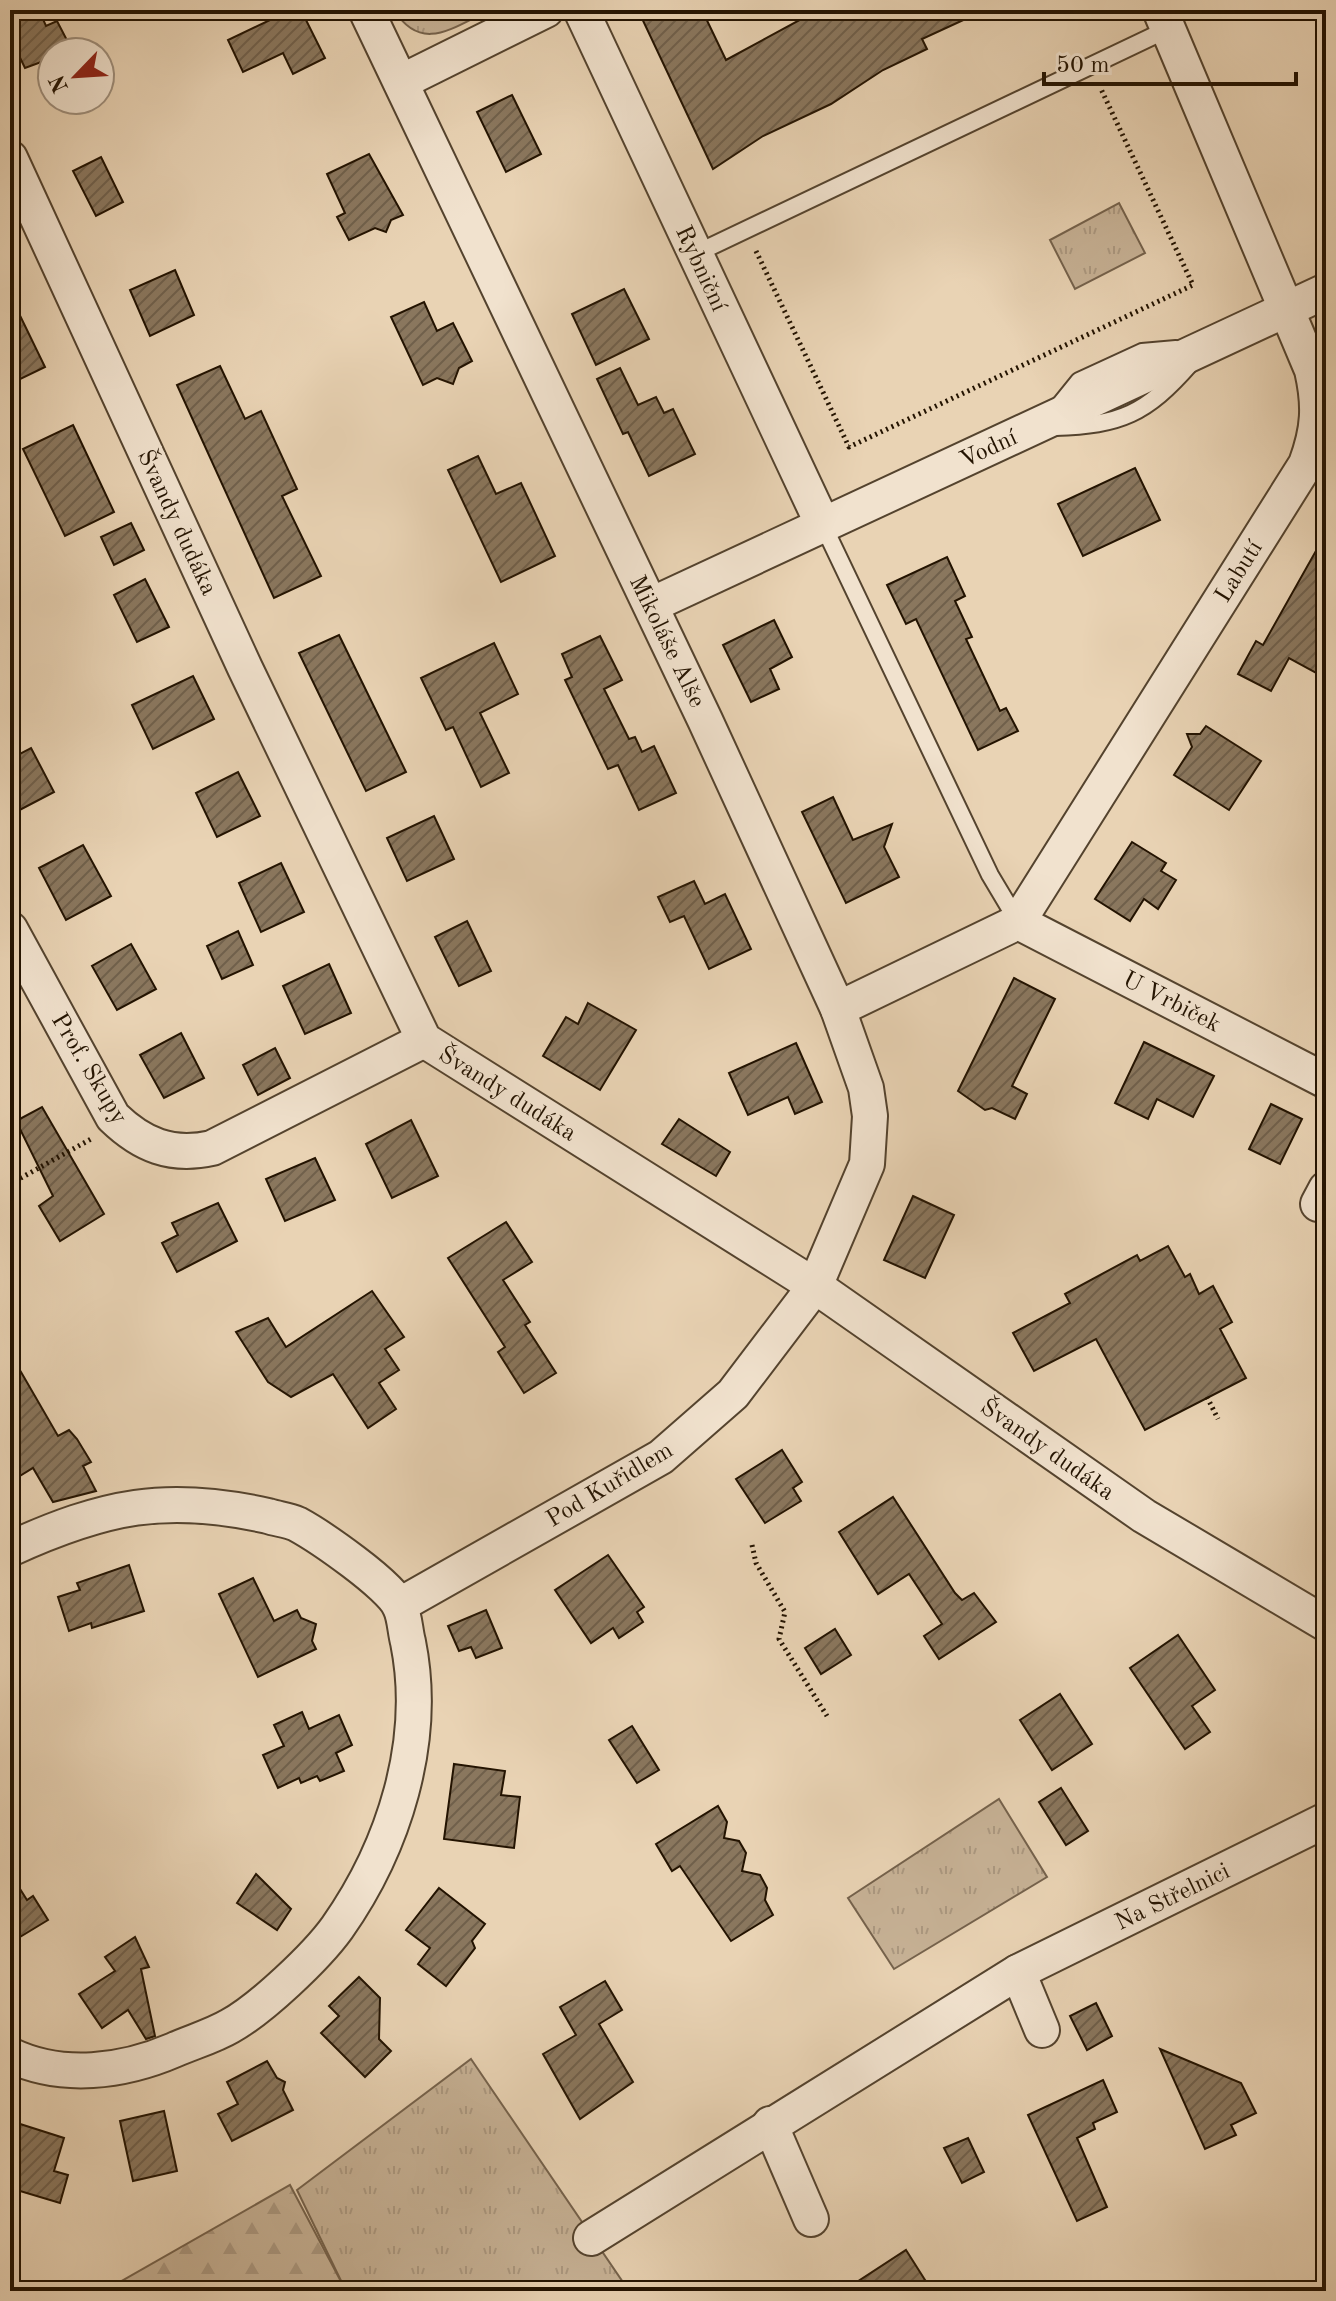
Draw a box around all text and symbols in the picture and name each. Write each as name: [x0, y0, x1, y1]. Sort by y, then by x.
north arrow: [36, 36, 116, 116]
scale bar: [1044, 36, 1296, 86]
text: 50 m: [1056, 54, 1110, 78]
text: N: [46, 71, 73, 96]
street label: Rybniční: [670, 222, 731, 316]
street label: Vodní: [957, 426, 1022, 473]
street label: Švandy dudáka: [132, 444, 225, 599]
street label: Labutí: [1212, 536, 1268, 607]
street label: Mikoláše Alše: [624, 572, 708, 712]
street label: U Vrbiček: [1118, 968, 1224, 1038]
street label: Prof. Skupy: [46, 1009, 131, 1129]
street label: Švandy dudáka: [434, 1038, 583, 1147]
street label: Švandy dudáka: [975, 1391, 1121, 1506]
street label: Pod Kuřidlem: [543, 1439, 677, 1533]
street label: Na Střelnici: [1112, 1860, 1234, 1936]

